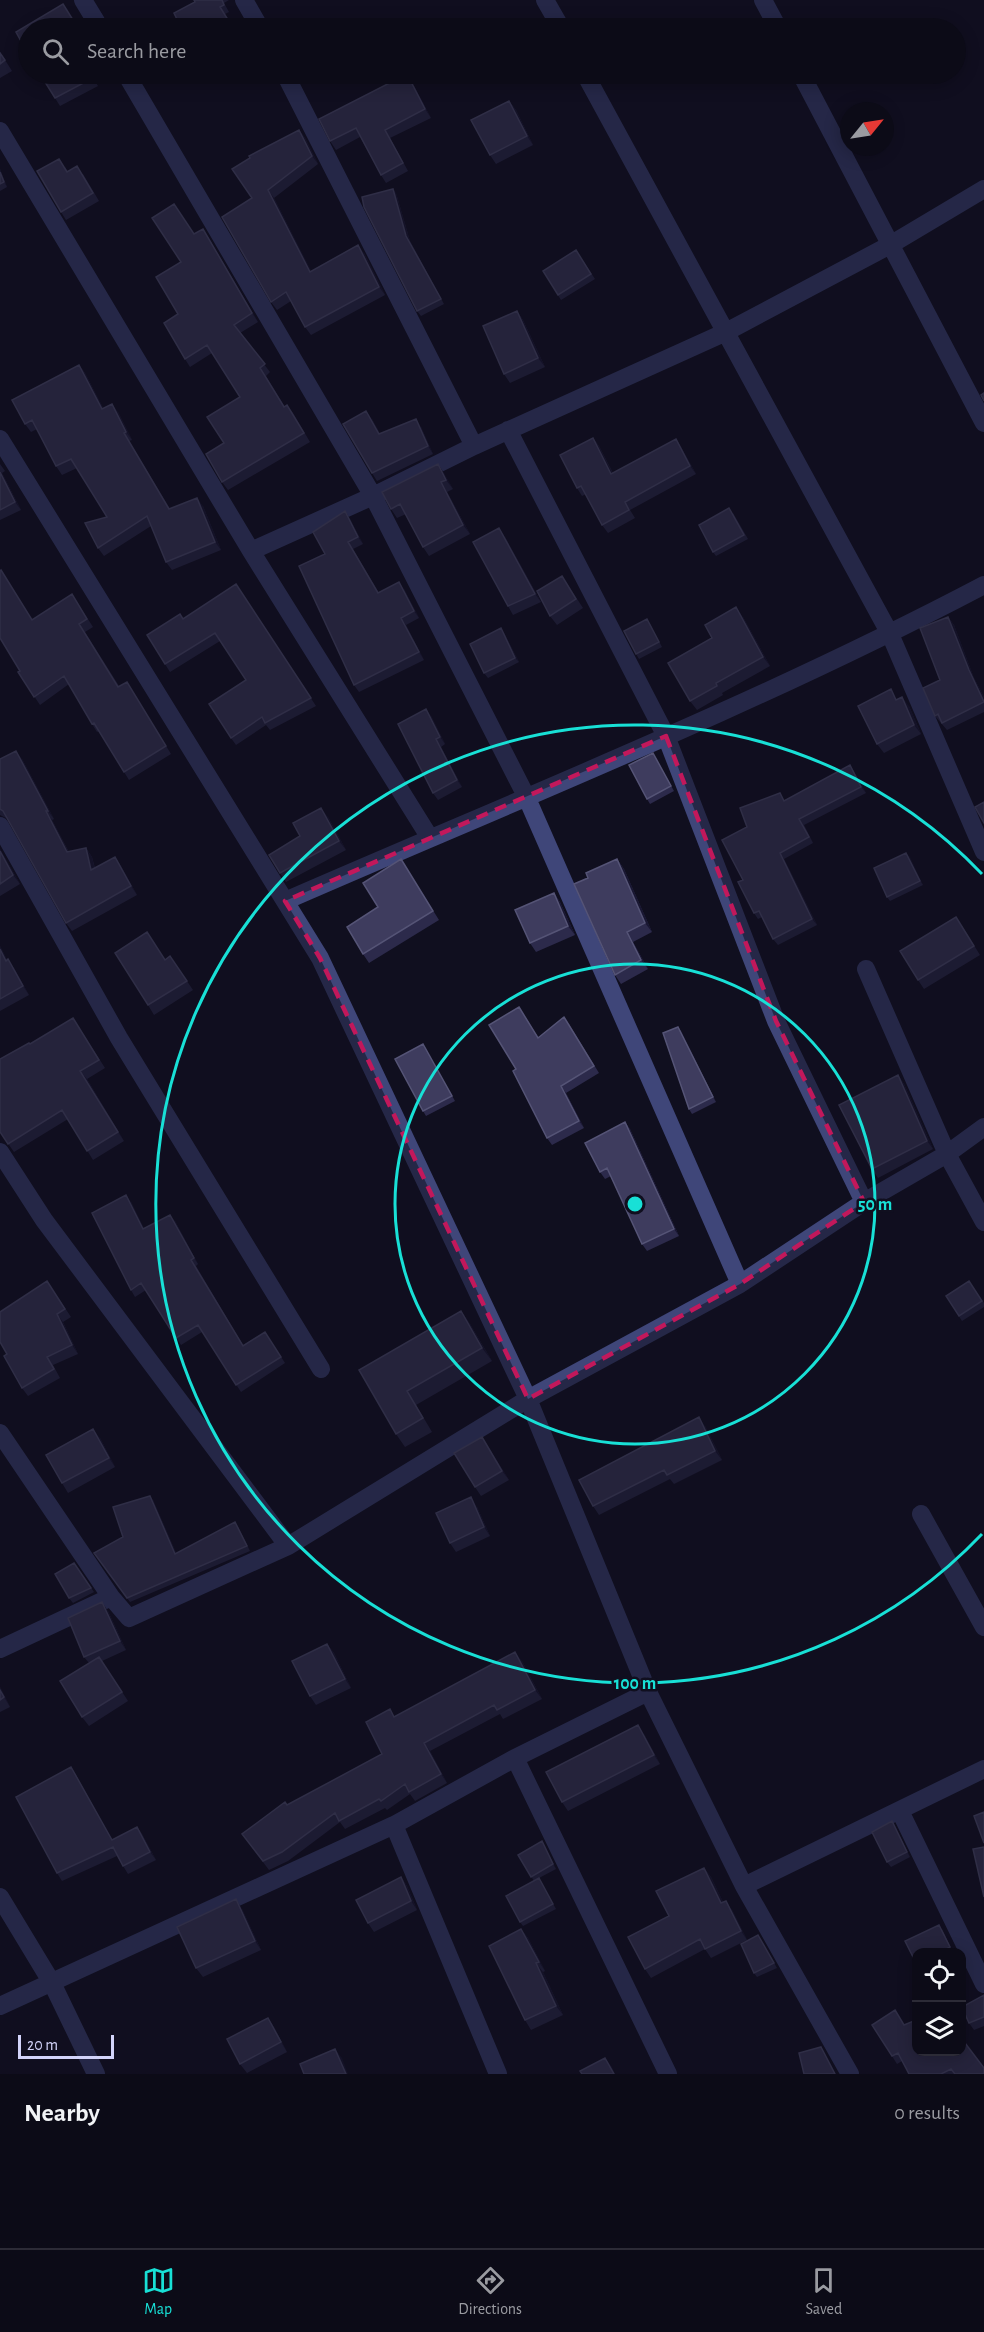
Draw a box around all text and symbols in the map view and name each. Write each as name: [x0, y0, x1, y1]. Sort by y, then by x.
search box: [18, 18, 966, 84]
icon: search: [39, 35, 72, 68]
text: Search here: [87, 40, 186, 62]
north arrow: [840, 102, 894, 156]
centre of rings: [625, 1194, 645, 1214]
text: 50 m: [858, 1196, 892, 1214]
text: 100 m: [614, 1675, 656, 1693]
map controls: [912, 1948, 966, 2056]
button: locate: [912, 1948, 966, 2002]
button: layers: [912, 2002, 966, 2056]
scale bar: [18, 2032, 114, 2060]
text: 20 m: [27, 2037, 58, 2053]
text: Nearby: [24, 2100, 100, 2126]
text: 0 results: [894, 2103, 960, 2123]
tab: Map: [142, 2264, 175, 2319]
tab: Directions: [458, 2264, 522, 2319]
tab: Saved: [806, 2264, 842, 2319]

